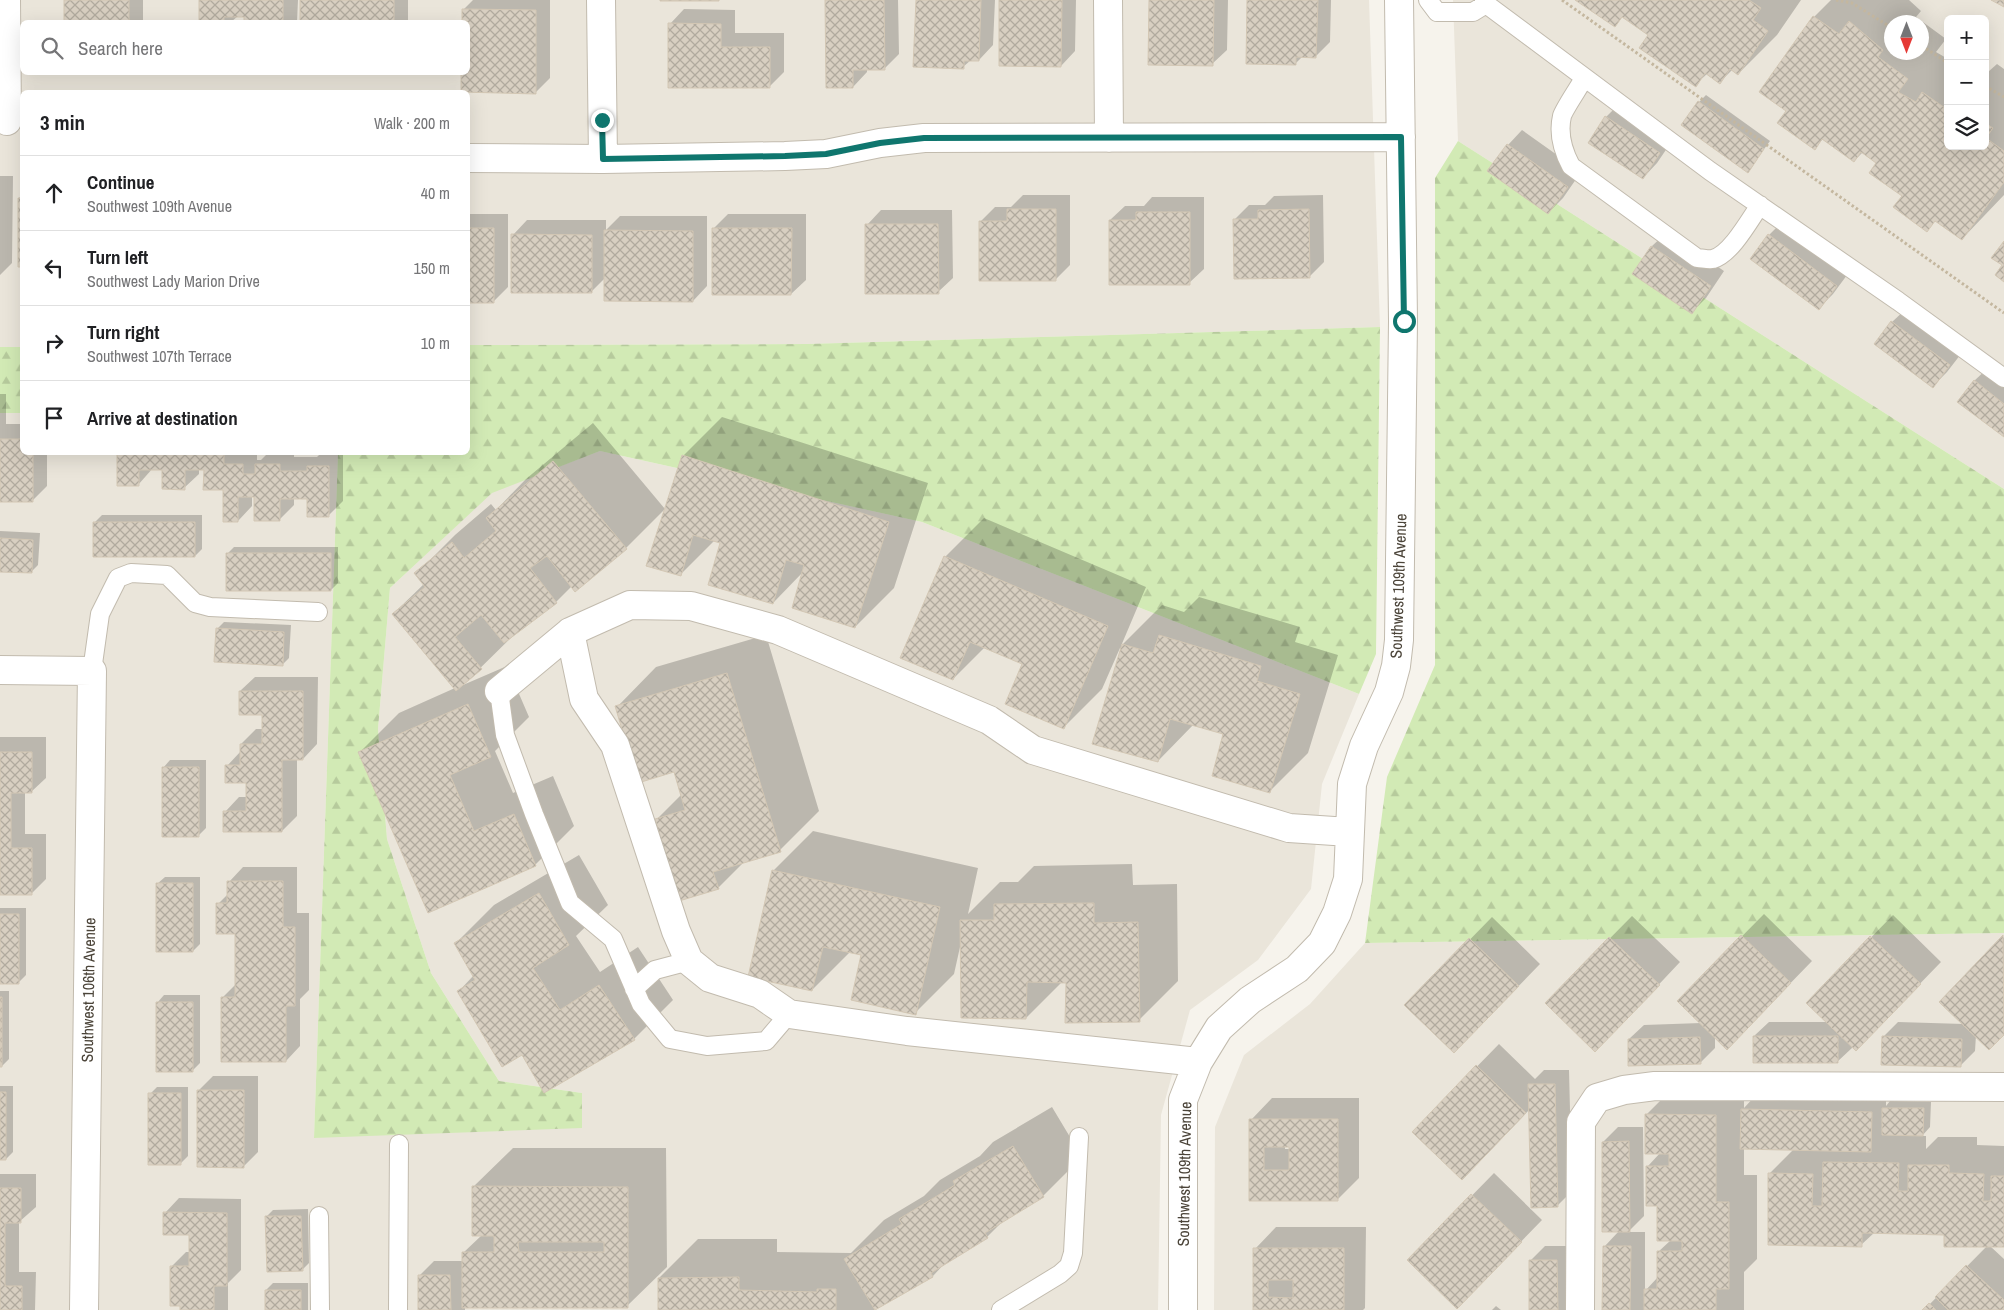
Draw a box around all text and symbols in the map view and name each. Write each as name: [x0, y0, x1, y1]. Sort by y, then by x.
north arrow: [1884, 15, 1929, 60]
map controls: [1944, 15, 1989, 150]
button: +: [1944, 15, 1989, 60]
search box: [20, 20, 470, 75]
icon: search: [38, 34, 66, 62]
text: Search here: [78, 35, 163, 61]
button: −: [1944, 60, 1989, 105]
button: layers: [1944, 105, 1989, 150]
text: 3 min: [40, 108, 85, 137]
route end: [591, 109, 614, 132]
text: Walk · 200 m: [374, 112, 450, 134]
text: Continue: [87, 169, 155, 195]
icon: ahead: [40, 179, 68, 207]
text: 40 m: [421, 182, 450, 204]
text: Southwest 109th Avenue: [87, 195, 232, 217]
text: Turn left: [87, 244, 148, 270]
icon: left: [40, 254, 68, 282]
text: 150 m: [414, 257, 450, 279]
text: Southwest Lady Marion Drive: [87, 270, 260, 292]
route start: [1393, 310, 1416, 333]
text: Turn right: [87, 319, 159, 345]
icon: right: [40, 329, 68, 357]
text: 10 m: [421, 332, 450, 354]
text: Southwest 107th Terrace: [87, 345, 232, 367]
icon: arrive: [40, 404, 68, 432]
text: Arrive at destination: [87, 405, 238, 431]
street label: Southwest 109th Avenue: [1384, 513, 1412, 659]
street label: Southwest 106th Avenue: [76, 917, 100, 1063]
street label: Southwest 109th Avenue: [1172, 1101, 1196, 1247]

